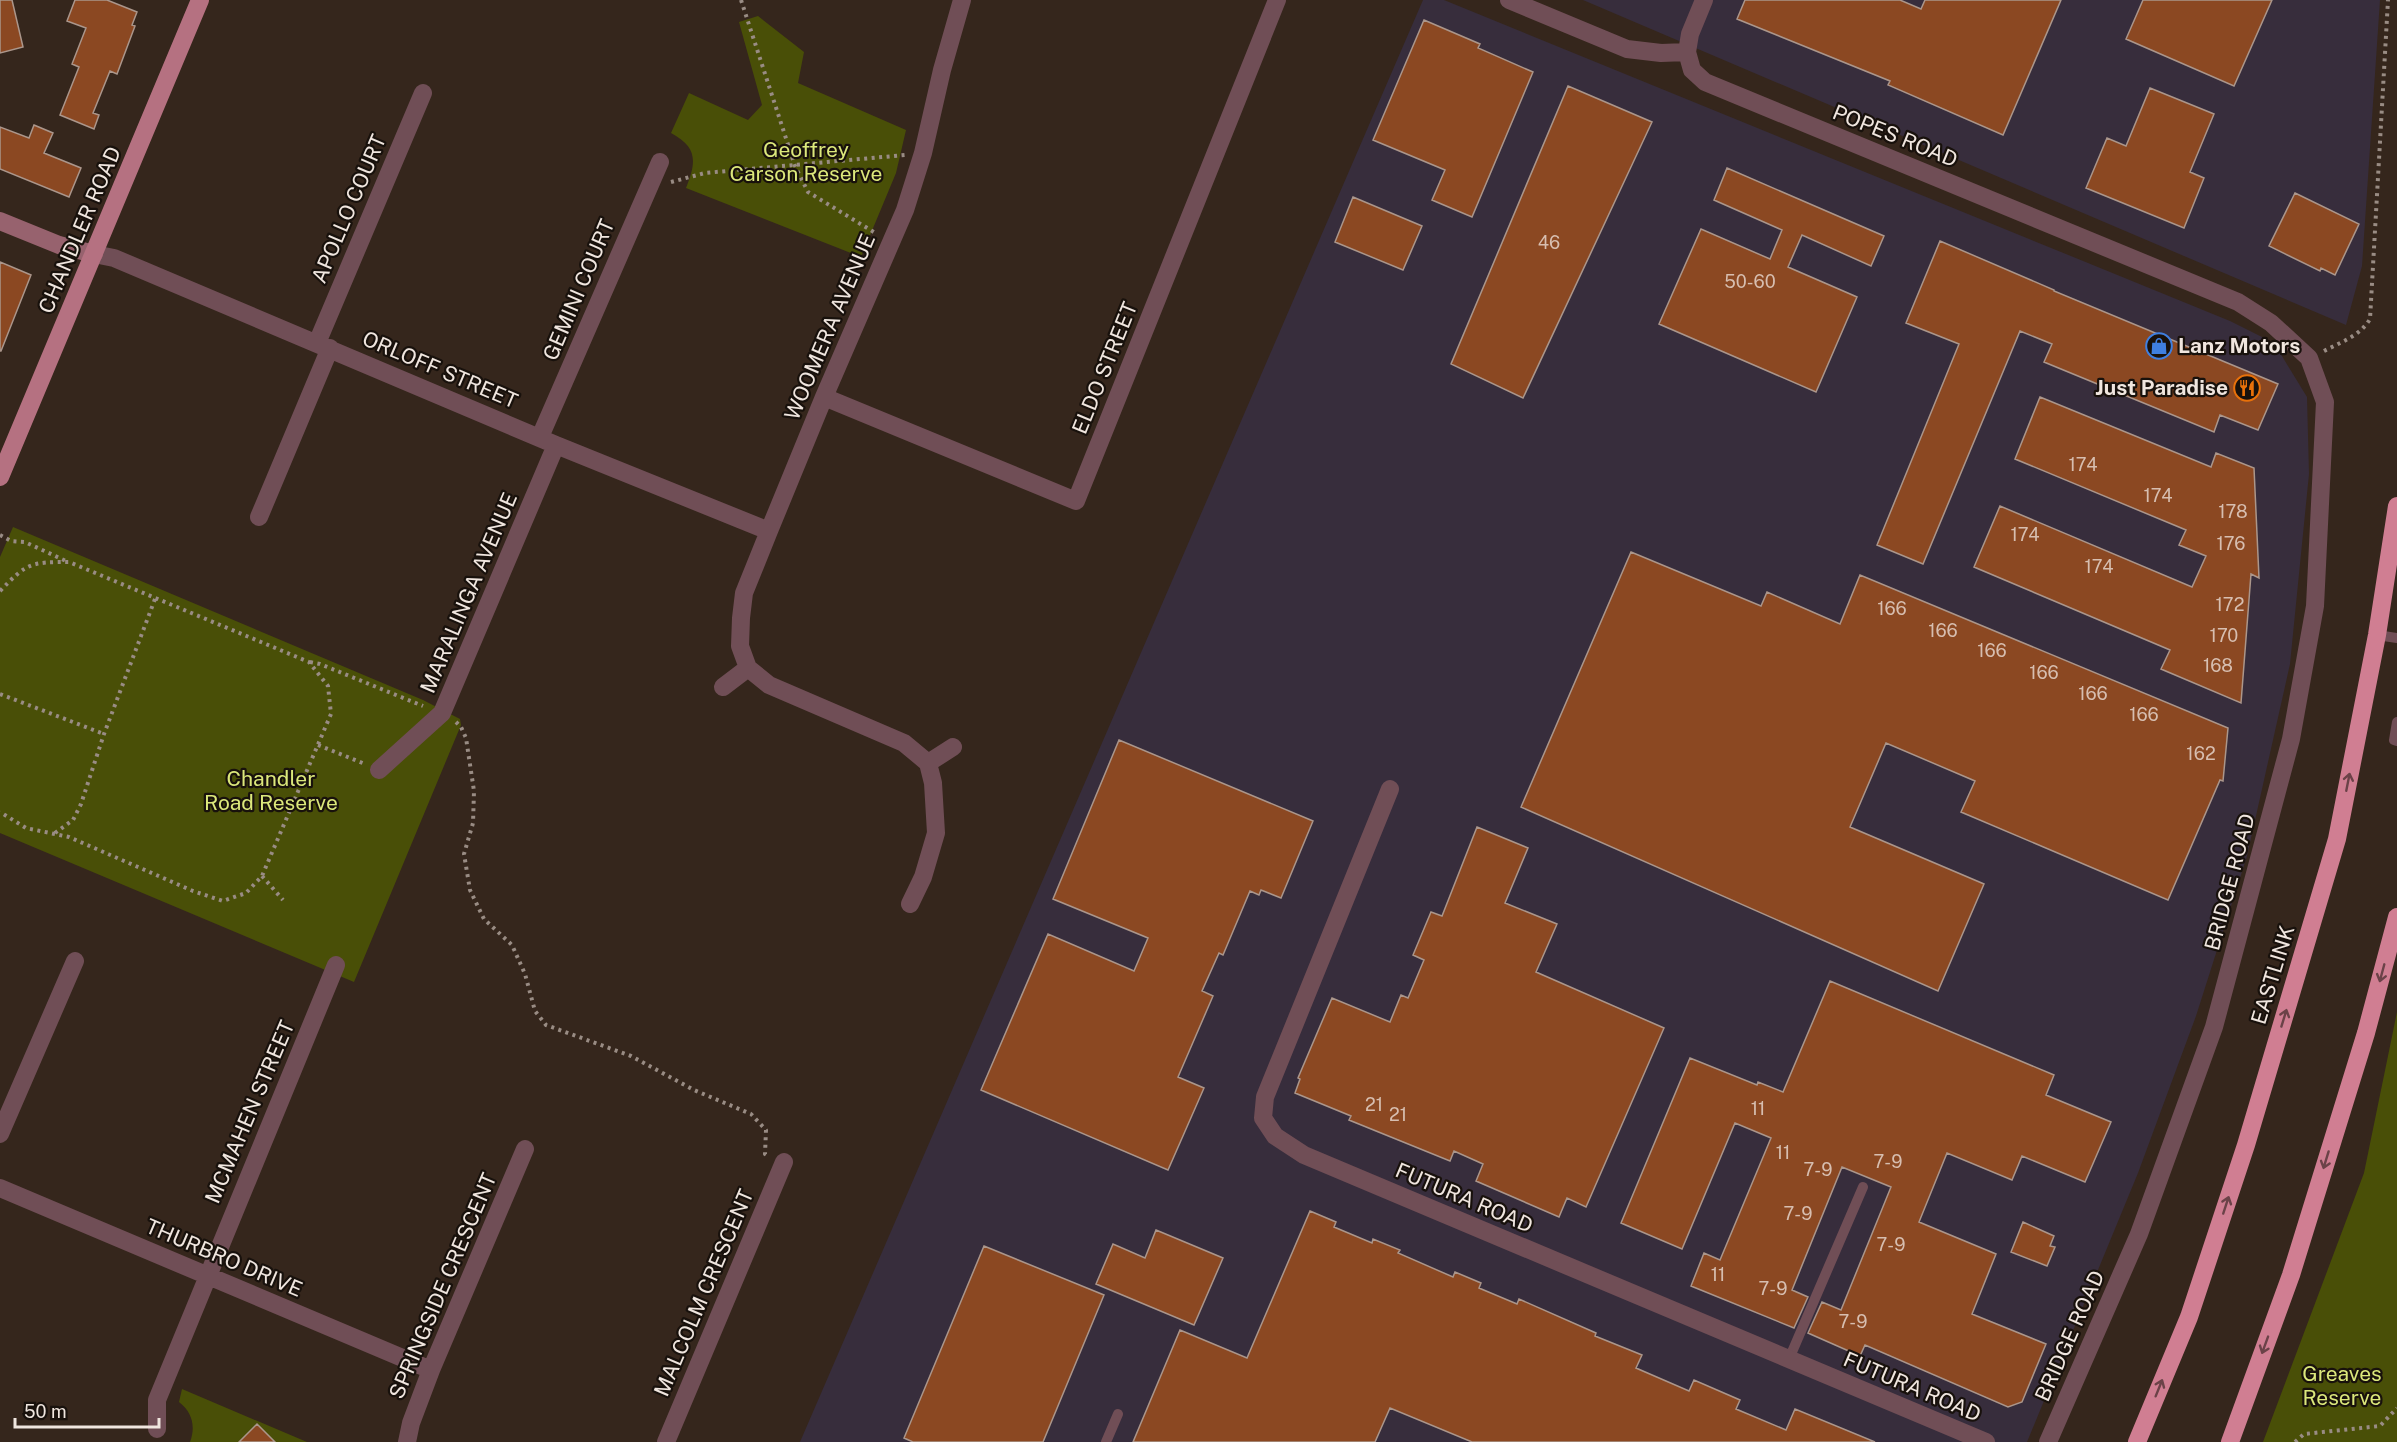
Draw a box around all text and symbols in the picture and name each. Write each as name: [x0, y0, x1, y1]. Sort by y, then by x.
street label: POPES ROAD: [1829, 99, 1961, 172]
street label: APOLLO COURT: [306, 131, 391, 287]
park label: Geoffrey Carson Reserve: [730, 137, 882, 186]
street label: CHANDLER ROAD: [33, 143, 126, 317]
street label: GEMINI COURT: [538, 216, 619, 364]
street label: WOOMERA AVENUE: [779, 230, 880, 424]
house number: 46: [1538, 232, 1560, 253]
house number: 50-60: [1724, 271, 1776, 292]
street label: ELDO STREET: [1067, 298, 1142, 437]
street label: ORLOFF STREET: [359, 326, 522, 414]
shop icon: Lanz Motors: [2144, 331, 2174, 361]
place label: Lanz Motors: [2178, 333, 2300, 358]
restaurant icon: Just Paradise: [2232, 373, 2262, 403]
place label: Just Paradise: [2095, 375, 2228, 400]
house number: 174: [2069, 454, 2097, 475]
house number: 174: [2144, 485, 2172, 506]
street label: MARALINGA AVENUE: [415, 489, 522, 697]
house number: 178: [2218, 501, 2248, 522]
house number: 174: [2011, 524, 2039, 545]
house number: 176: [2217, 533, 2246, 554]
house number: 174: [2085, 556, 2113, 577]
house number: 172: [2216, 594, 2244, 615]
house number: 166: [1877, 598, 1907, 619]
house number: 166: [1928, 620, 1958, 641]
house number: 170: [2210, 625, 2238, 646]
house number: 166: [1977, 640, 2007, 661]
house number: 168: [2203, 655, 2233, 676]
house number: 166: [2029, 662, 2059, 683]
house number: 166: [2078, 683, 2108, 704]
house number: 166: [2129, 704, 2159, 725]
house number: 162: [2186, 743, 2216, 764]
park label: Chandler Road Reserve: [204, 766, 338, 815]
one-way arrow: [2343, 773, 2354, 792]
street label: BRIDGE ROAD: [2199, 811, 2260, 953]
street label: EASTLINK: [2246, 922, 2299, 1027]
one-way arrow: [2376, 963, 2387, 982]
one-way arrow: [2279, 1009, 2290, 1028]
street label: MCMAHEN STREET: [200, 1017, 299, 1207]
house number: 21: [1365, 1094, 1383, 1115]
house number: 11: [1751, 1098, 1765, 1119]
house number: 21: [1389, 1104, 1407, 1125]
house number: 11: [1776, 1142, 1790, 1163]
one-way arrow: [2320, 1150, 2331, 1169]
house number: 7-9: [1874, 1151, 1902, 1172]
street label: FUTURA ROAD: [1392, 1157, 1537, 1238]
house number: 7-9: [1804, 1159, 1832, 1180]
street label: SPRINGSIDE CRESCENT: [384, 1169, 501, 1402]
street label: MALCOLM CRESCENT: [649, 1186, 758, 1400]
one-way arrow: [2221, 1196, 2232, 1214]
house number: 7-9: [1784, 1203, 1812, 1224]
street label: THURBRO DRIVE: [142, 1213, 306, 1302]
house number: 7-9: [1877, 1234, 1905, 1255]
house number: 11: [1711, 1264, 1725, 1285]
street label: BRIDGE ROAD: [2030, 1266, 2110, 1405]
house number: 7-9: [1759, 1278, 1787, 1299]
house number: 7-9: [1839, 1311, 1867, 1332]
one-way arrow: [2258, 1335, 2269, 1354]
street label: FUTURA ROAD: [1840, 1346, 1985, 1427]
park label: Greaves Reserve: [2302, 1361, 2382, 1410]
one-way arrow: [2155, 1379, 2166, 1398]
scale bar: [15, 1391, 159, 1429]
text: 50 m: [24, 1401, 67, 1422]

